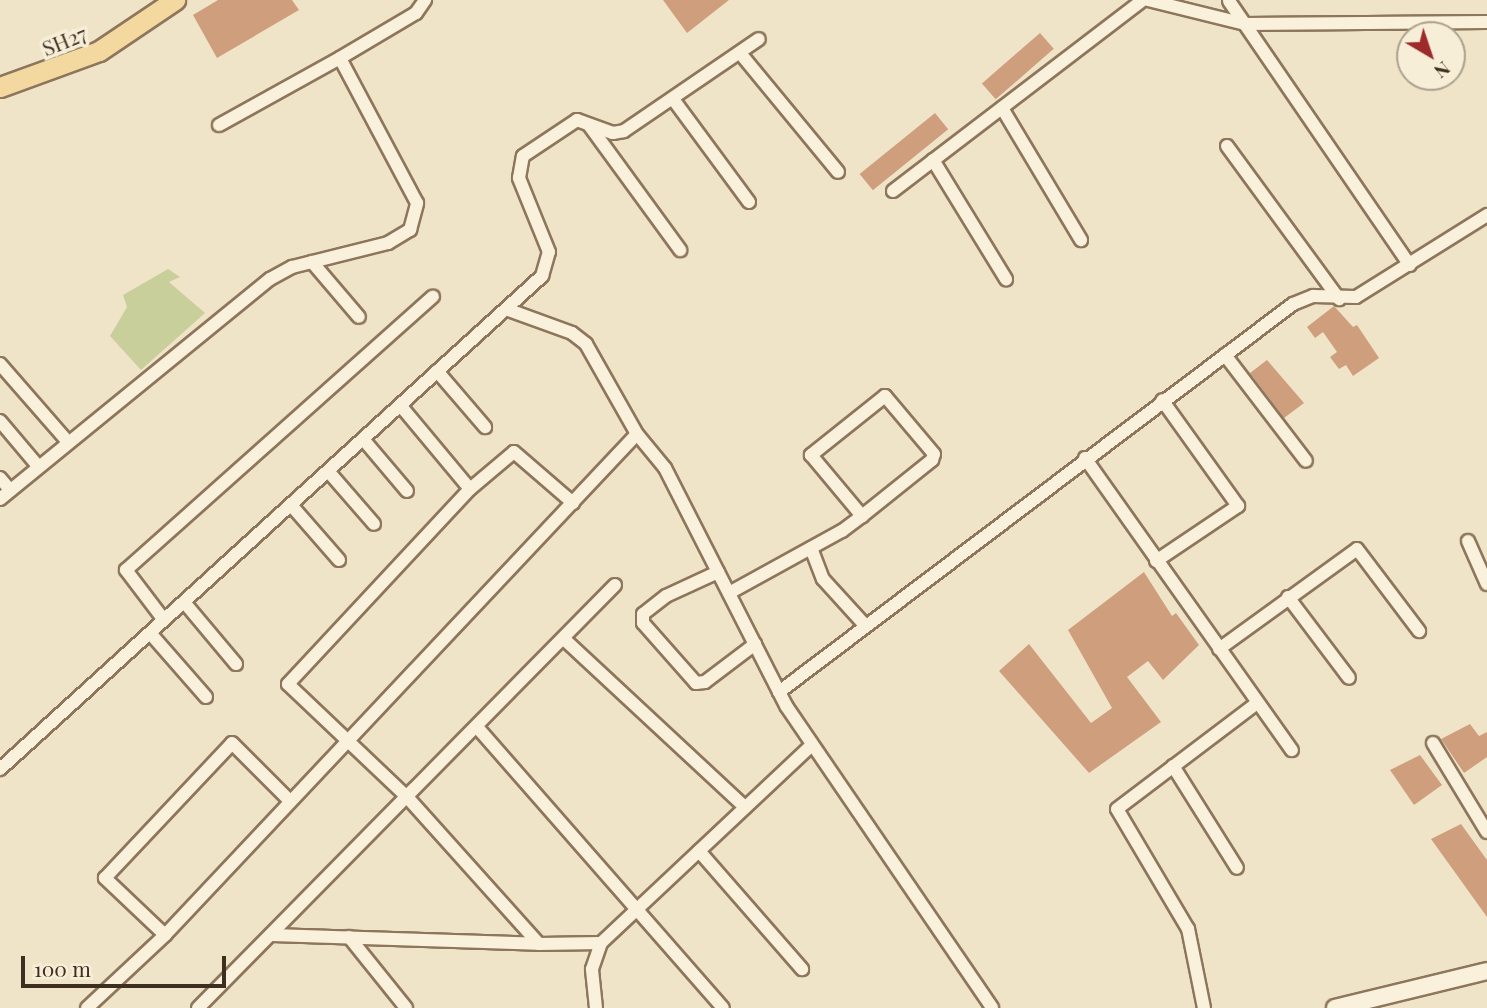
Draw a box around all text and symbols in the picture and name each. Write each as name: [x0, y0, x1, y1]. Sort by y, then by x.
street label: SH27: [38, 20, 90, 60]
north arrow: [1396, 21, 1466, 91]
text: N: [1429, 56, 1456, 85]
scale bar: [24, 942, 229, 986]
text: 100 m: [34, 954, 91, 982]

